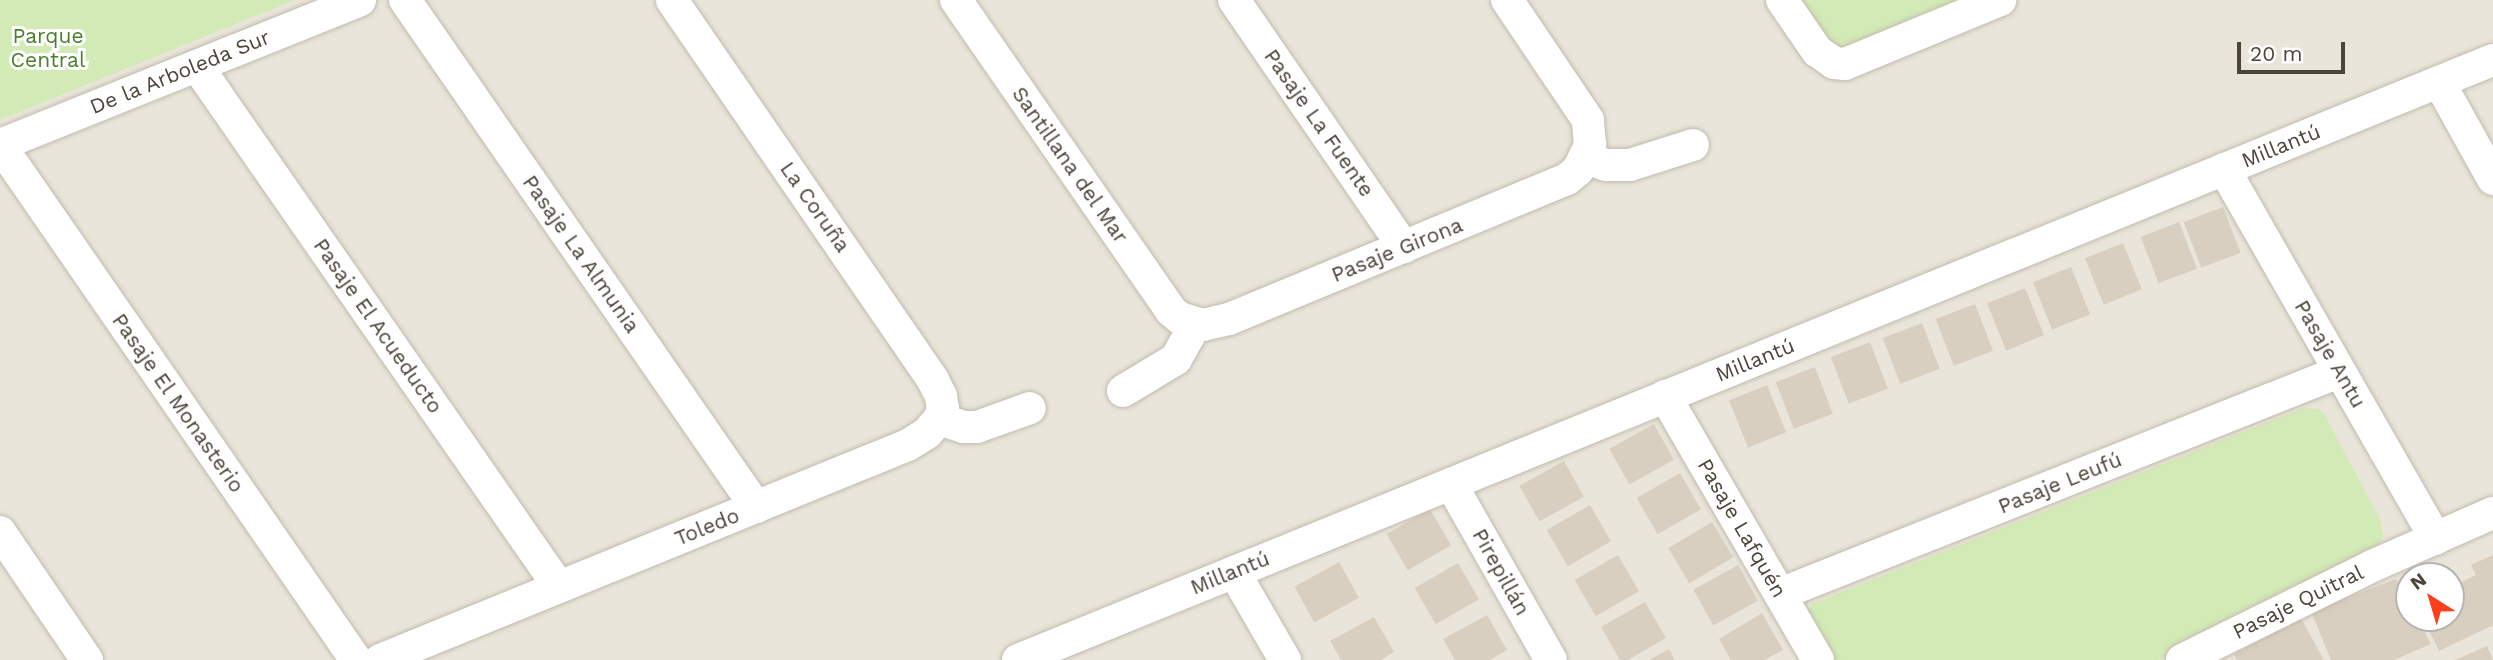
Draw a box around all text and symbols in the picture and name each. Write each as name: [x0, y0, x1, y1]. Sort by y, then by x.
park label: Parque Central: [11, 23, 85, 73]
street label: De la Arboleda Sur: [85, 24, 275, 120]
scale bar: [2241, 28, 2350, 72]
text: 20 m: [2250, 41, 2302, 66]
street label: Pasaje La Fuente: [1259, 44, 1379, 202]
street label: Santillana del Mar: [1006, 81, 1134, 249]
street label: Millantú: [2238, 119, 2324, 173]
street label: La Coruña: [775, 157, 855, 257]
street label: Pasaje La Almunia: [517, 170, 645, 338]
street label: Pasaje Girona: [1328, 212, 1466, 288]
street label: Pasaje El Acueducto: [308, 233, 448, 419]
street label: Pasaje Antu: [2289, 295, 2371, 413]
street label: Pasaje El Monasterio: [106, 308, 250, 498]
street label: Millantú: [1712, 333, 1798, 387]
street label: Pasaje Leufú: [1995, 447, 2125, 519]
street label: Pasaje Lafquén: [1692, 454, 1792, 602]
street label: Toledo: [671, 503, 743, 551]
street label: Pirepillán: [1467, 524, 1535, 620]
street label: Millantú: [1187, 546, 1273, 600]
street label: Pasaje Quitral: [2229, 560, 2367, 644]
north arrow: [2395, 562, 2465, 632]
text: N: [2406, 568, 2431, 595]

